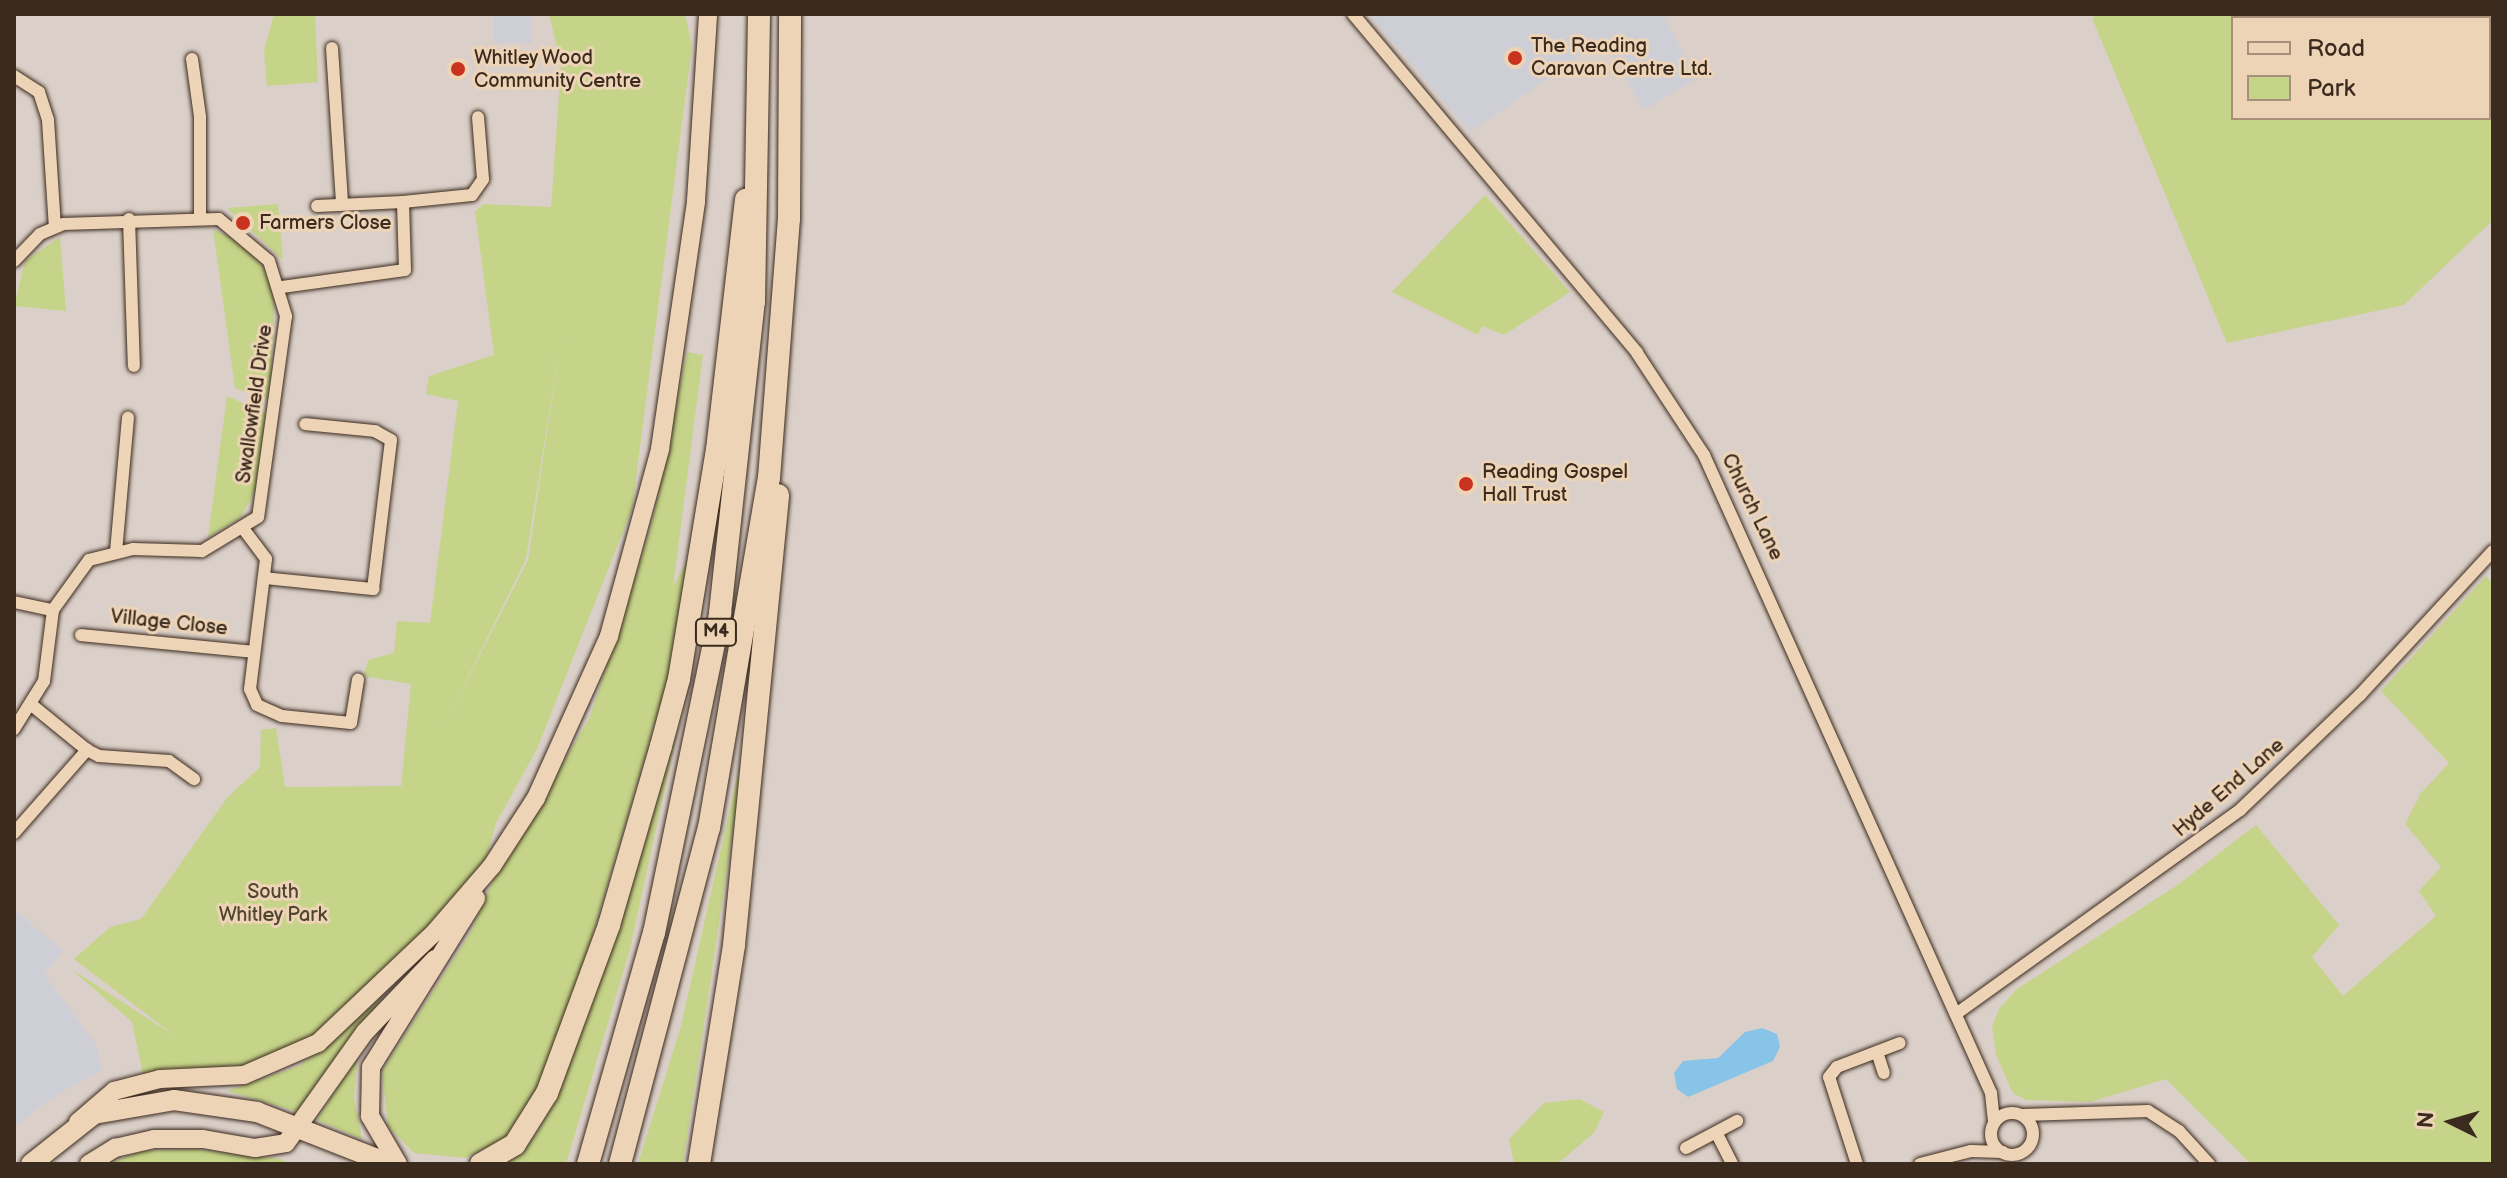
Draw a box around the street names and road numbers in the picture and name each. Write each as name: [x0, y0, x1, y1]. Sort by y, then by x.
street label: Swallowfield Drive: [232, 323, 278, 485]
street label: Church Lane: [1716, 450, 1788, 564]
street label: Village Close: [109, 605, 229, 641]
road number: M4: [694, 618, 738, 646]
street label: Hyde End Lane: [2169, 734, 2289, 842]

